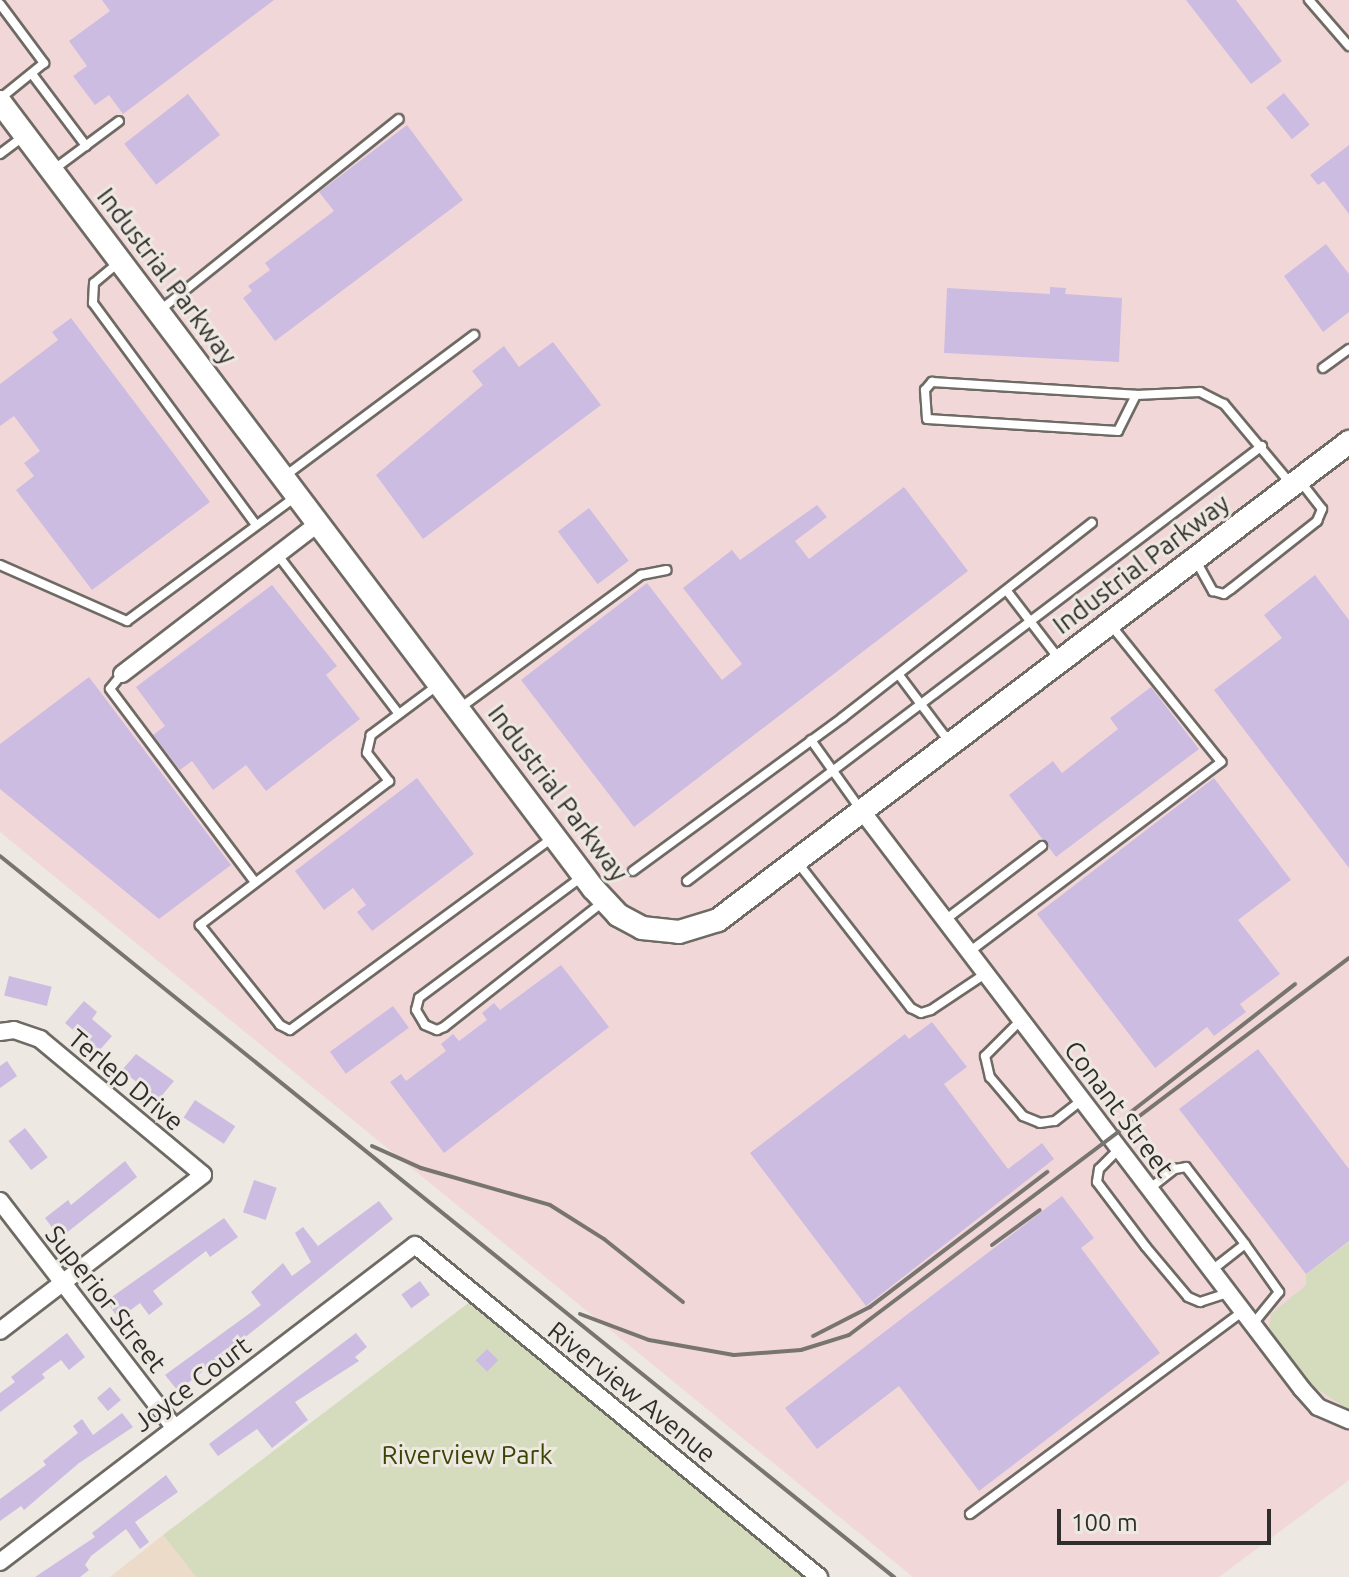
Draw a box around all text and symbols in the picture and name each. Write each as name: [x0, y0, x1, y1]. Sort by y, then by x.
street label: Industrial Parkway: [90, 182, 244, 370]
street label: Industrial Parkway: [1047, 487, 1235, 641]
street label: Industrial Parkway: [481, 699, 635, 887]
street label: Terlep Drive: [62, 1023, 190, 1137]
street label: Conant Street: [1058, 1035, 1180, 1183]
street label: Superior Street: [39, 1219, 173, 1379]
street label: Riverview Avenue: [542, 1315, 722, 1469]
street label: Joyce Court: [127, 1330, 257, 1438]
park label: Riverview Park: [381, 1439, 553, 1471]
scale bar: [1061, 1493, 1275, 1543]
text: 100 m: [1071, 1509, 1138, 1536]

